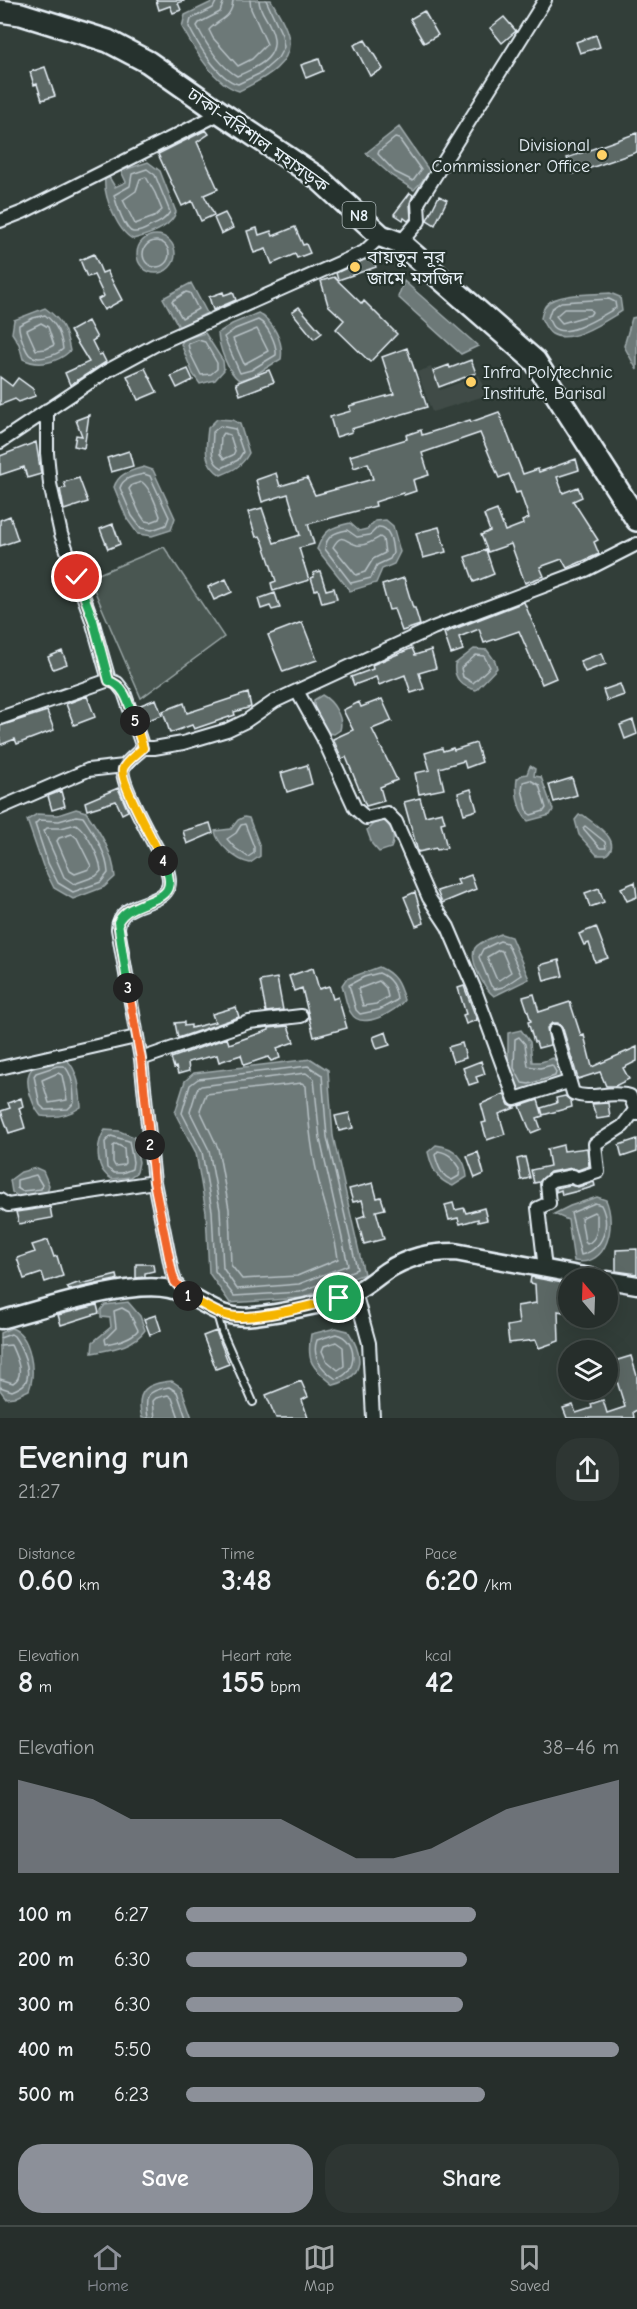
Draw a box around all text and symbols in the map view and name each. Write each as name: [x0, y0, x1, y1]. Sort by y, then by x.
street label: ঢাকা-বরিশাল মহাসড়ক: [182, 83, 333, 197]
place label: Divisional Commissioner Office: [431, 135, 590, 177]
marker: Divisional Commissioner Office: [595, 148, 609, 162]
road number: N8: [342, 202, 376, 228]
place label: বায়তুন নূর জামে মসজিদ: [366, 247, 464, 289]
marker: বায়তুন নূর জামে মসজিদ: [348, 260, 362, 274]
place label: Infra Polytechnic Institute, Barisal: [483, 362, 613, 404]
marker: Infra Polytechnic Institute, Barisal: [464, 375, 478, 389]
pin: [51, 551, 102, 602]
icon: check: [60, 560, 93, 593]
pin: 5: [120, 706, 150, 736]
text: 5: [131, 712, 139, 730]
pin: 4: [148, 846, 178, 876]
text: 4: [159, 852, 167, 870]
pin: 3: [113, 973, 143, 1003]
text: 3: [124, 979, 132, 997]
pin: 2: [135, 1130, 165, 1160]
text: 2: [146, 1136, 154, 1154]
north arrow: [558, 1268, 618, 1328]
map controls: [558, 1268, 618, 1400]
pin: [313, 1272, 364, 1323]
pin: 1: [173, 1281, 203, 1311]
icon: arrive: [322, 1281, 355, 1314]
text: 1: [185, 1287, 191, 1305]
button: layers: [558, 1340, 618, 1400]
text: Evening run: [18, 1438, 189, 1476]
button: share: [556, 1438, 619, 1501]
text: 21:27: [18, 1480, 60, 1503]
text: Distance: [18, 1545, 75, 1563]
text: Time: [221, 1545, 255, 1563]
text: Pace: [425, 1545, 457, 1563]
text: 0.60: [18, 1563, 73, 1598]
text: 3:48: [221, 1563, 272, 1598]
text: 6:20: [425, 1563, 479, 1598]
text: km: [73, 1576, 100, 1594]
text: /km: [479, 1576, 512, 1594]
text: Elevation: [18, 1647, 79, 1665]
text: Heart rate: [221, 1647, 292, 1665]
text: kcal: [425, 1647, 452, 1665]
text: 8: [18, 1665, 33, 1700]
text: 155: [221, 1665, 265, 1700]
text: 42: [425, 1665, 454, 1700]
text: m: [33, 1678, 52, 1696]
text: bpm: [265, 1678, 301, 1696]
text: Elevation: [18, 1736, 95, 1759]
text: 38–46 m: [543, 1736, 619, 1759]
text: 100 m: [18, 1903, 72, 1926]
text: 6:27: [114, 1903, 148, 1926]
text: 200 m: [18, 1948, 74, 1971]
text: 6:30: [114, 1948, 151, 1971]
text: 300 m: [18, 1993, 74, 2016]
text: 6:30: [114, 1993, 151, 2016]
text: 400 m: [18, 2038, 73, 2061]
text: 5:50: [114, 2038, 151, 2061]
text: 500 m: [18, 2083, 75, 2106]
text: 6:23: [114, 2083, 149, 2106]
button: Save: [18, 2144, 313, 2213]
button: Share: [325, 2144, 619, 2213]
tab: Home: [87, 2241, 128, 2295]
tab: Map: [303, 2241, 336, 2295]
tab: Saved: [510, 2241, 550, 2295]

